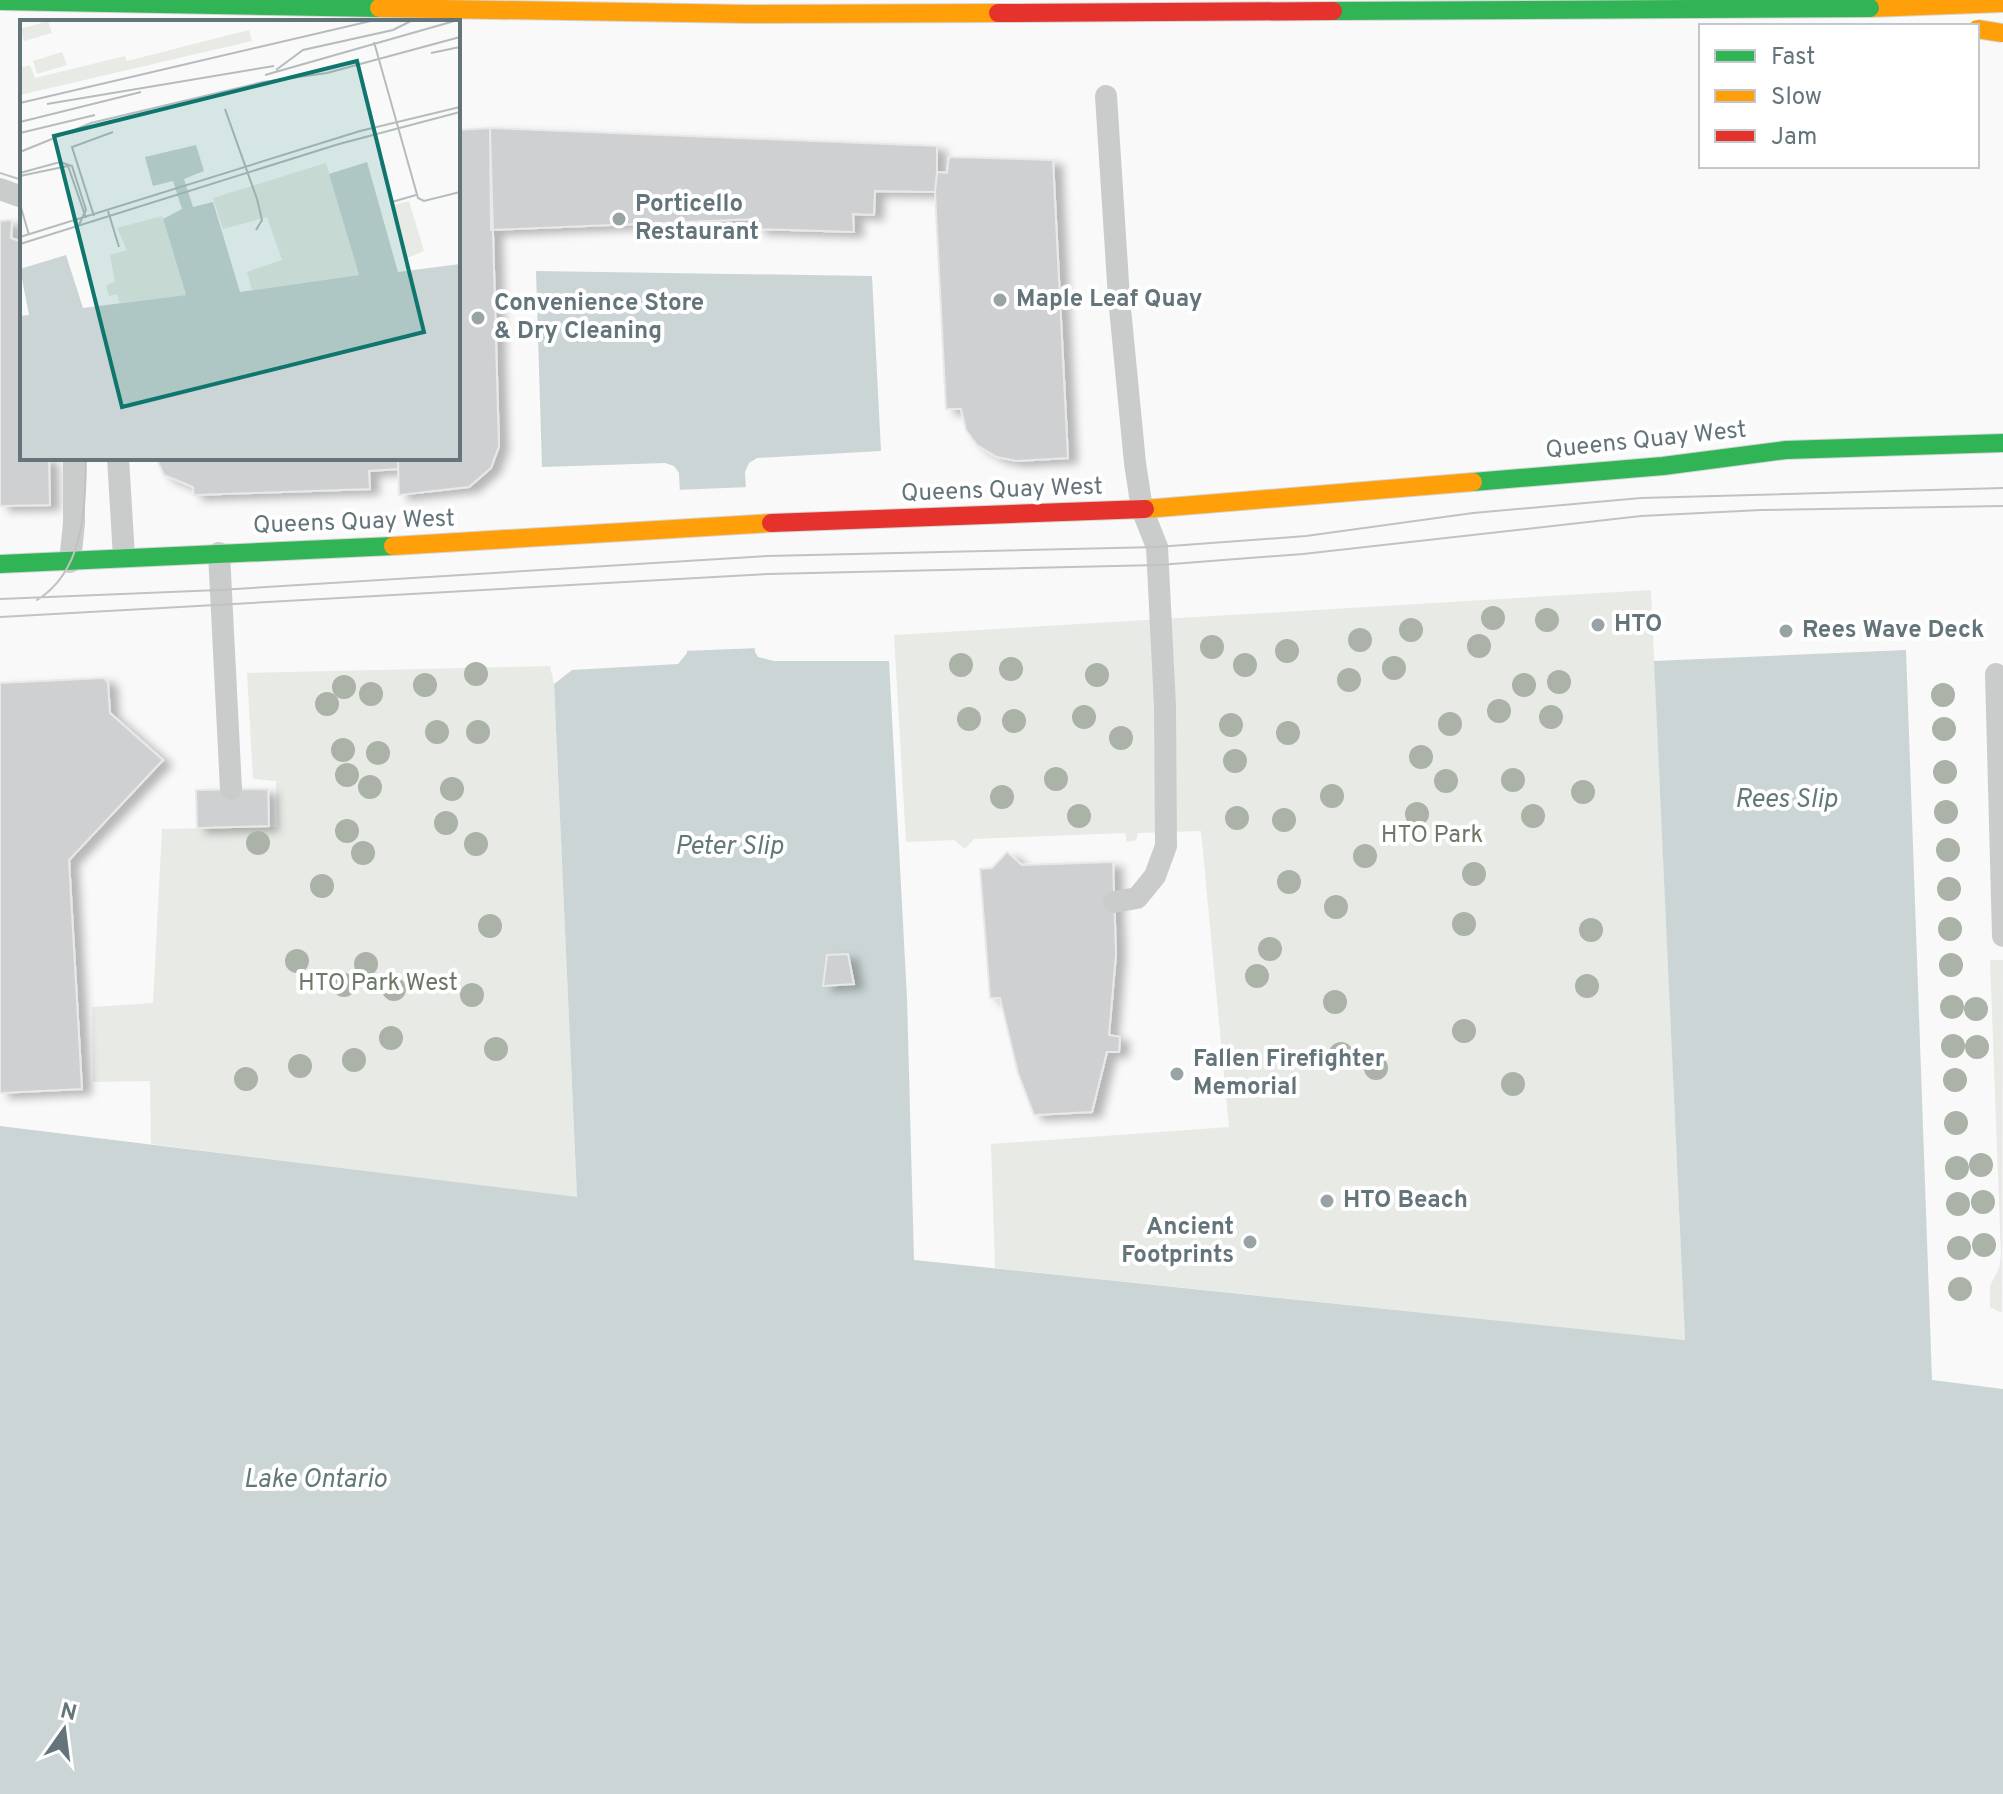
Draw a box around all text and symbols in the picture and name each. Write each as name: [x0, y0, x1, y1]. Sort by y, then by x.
inset map: [20, 20, 460, 460]
legend: [1699, 24, 1979, 168]
text: Fast: [1771, 43, 1815, 73]
text: Slow: [1771, 83, 1822, 113]
text: Jam: [1771, 123, 1817, 153]
place label: Porticello Restaurant: [635, 190, 759, 248]
marker: Porticello Restaurant: [610, 210, 628, 228]
place label: Maple Leaf Quay: [1016, 285, 1203, 315]
place label: Convenience Store & Dry Cleaning: [494, 289, 704, 347]
marker: Maple Leaf Quay: [991, 291, 1009, 309]
marker: Convenience Store & Dry Cleaning: [469, 309, 487, 327]
street label: Queens Quay West: [1544, 416, 1748, 466]
street label: Queens Quay West: [901, 472, 1103, 510]
street label: Queens Quay West: [253, 504, 455, 542]
place label: HTO: [1614, 610, 1662, 640]
marker: HTO: [1589, 616, 1607, 634]
place label: Rees Wave Deck: [1802, 616, 1984, 646]
marker: Rees Wave Deck: [1777, 622, 1795, 640]
water label: Rees Slip: [1735, 784, 1838, 817]
park label: HTO Park: [1381, 821, 1483, 851]
water label: Peter Slip: [675, 831, 784, 864]
park label: HTO Park West: [298, 969, 458, 999]
place label: Fallen Firefighter Memorial: [1193, 1045, 1385, 1103]
marker: Fallen Firefighter Memorial: [1168, 1065, 1186, 1083]
place label: HTO Beach: [1343, 1186, 1468, 1216]
marker: HTO Beach: [1318, 1192, 1336, 1210]
place label: Ancient Footprints: [1121, 1213, 1234, 1271]
marker: Ancient Footprints: [1241, 1233, 1259, 1251]
water label: Lake Ontario: [243, 1464, 387, 1497]
north arrow: [24, 1690, 104, 1770]
text: N: [57, 1698, 79, 1728]

